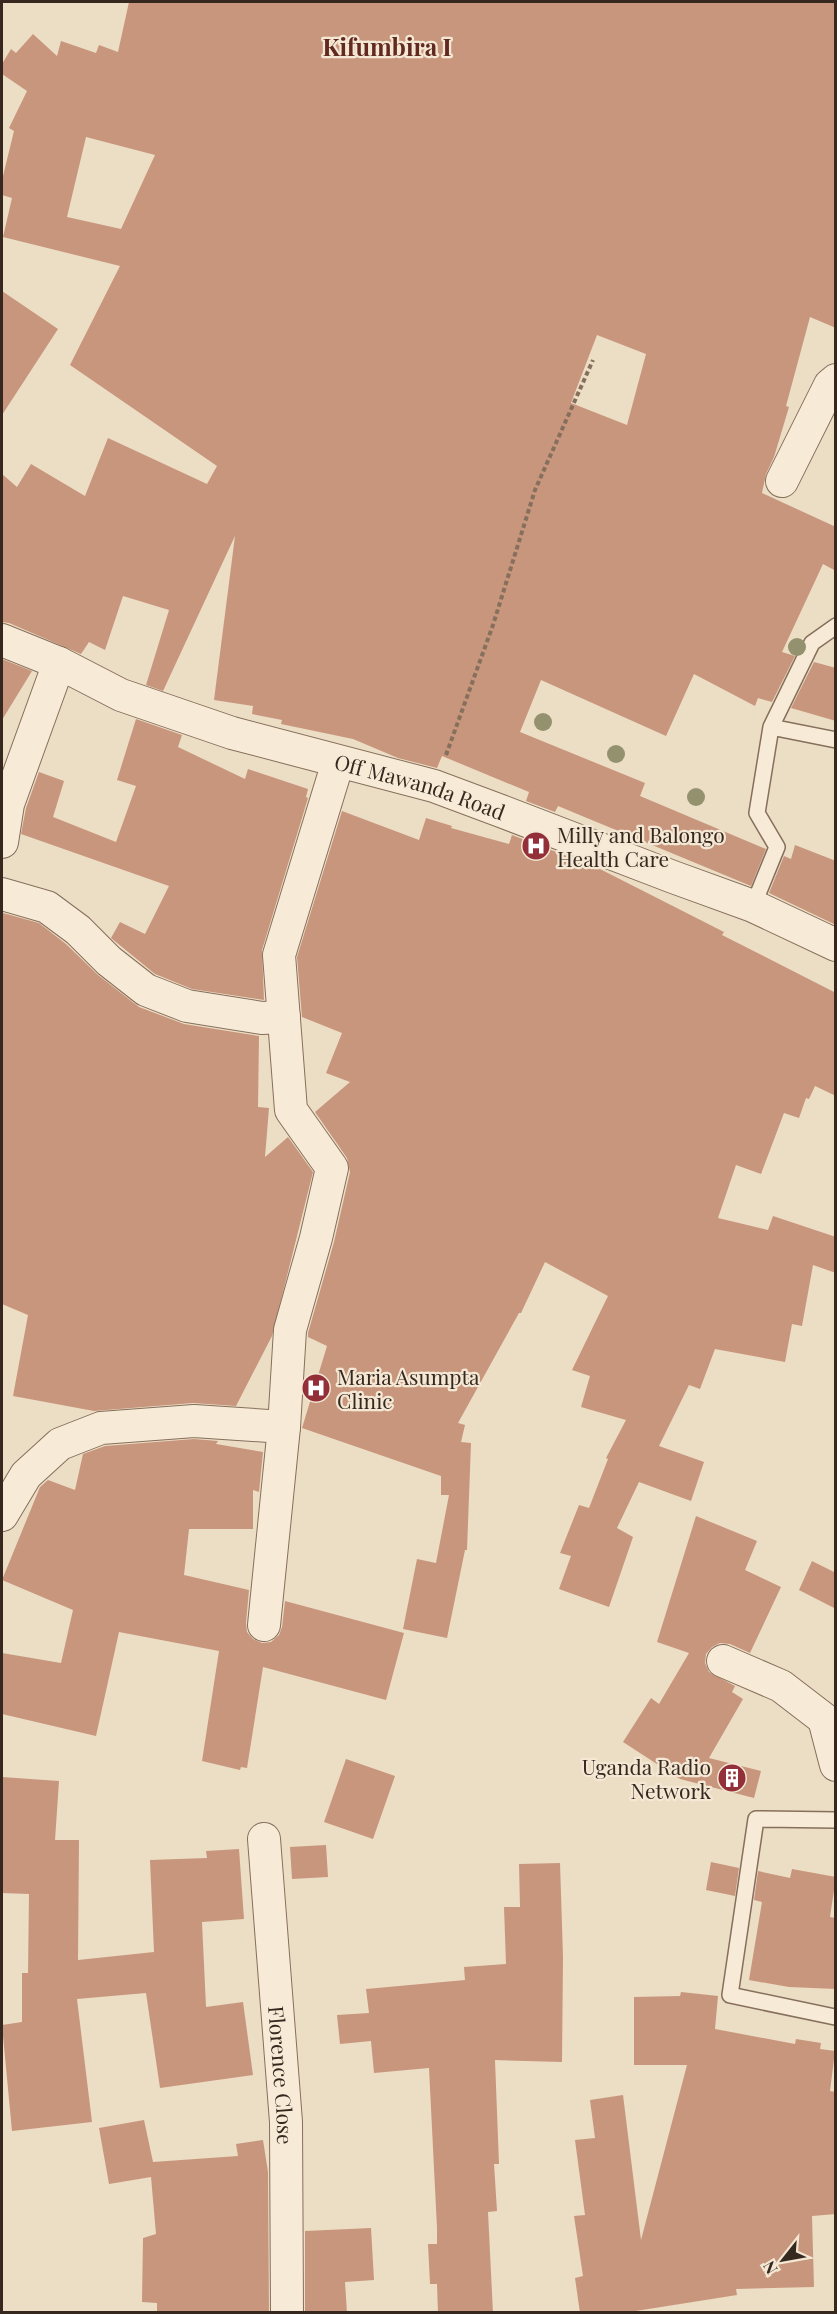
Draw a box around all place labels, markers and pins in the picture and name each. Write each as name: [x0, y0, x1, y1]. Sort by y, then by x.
place label: Milly and Balongo Health Care: [557, 820, 725, 872]
hospital icon: Milly and Balongo Health Care: [520, 830, 552, 862]
place label: Maria Asumpta Clinic: [337, 1362, 480, 1414]
hospital icon: Maria Asumpta Clinic: [300, 1372, 332, 1404]
place label: Uganda Radio Network: [582, 1752, 711, 1804]
building icon: Uganda Radio Network: [716, 1762, 748, 1794]

